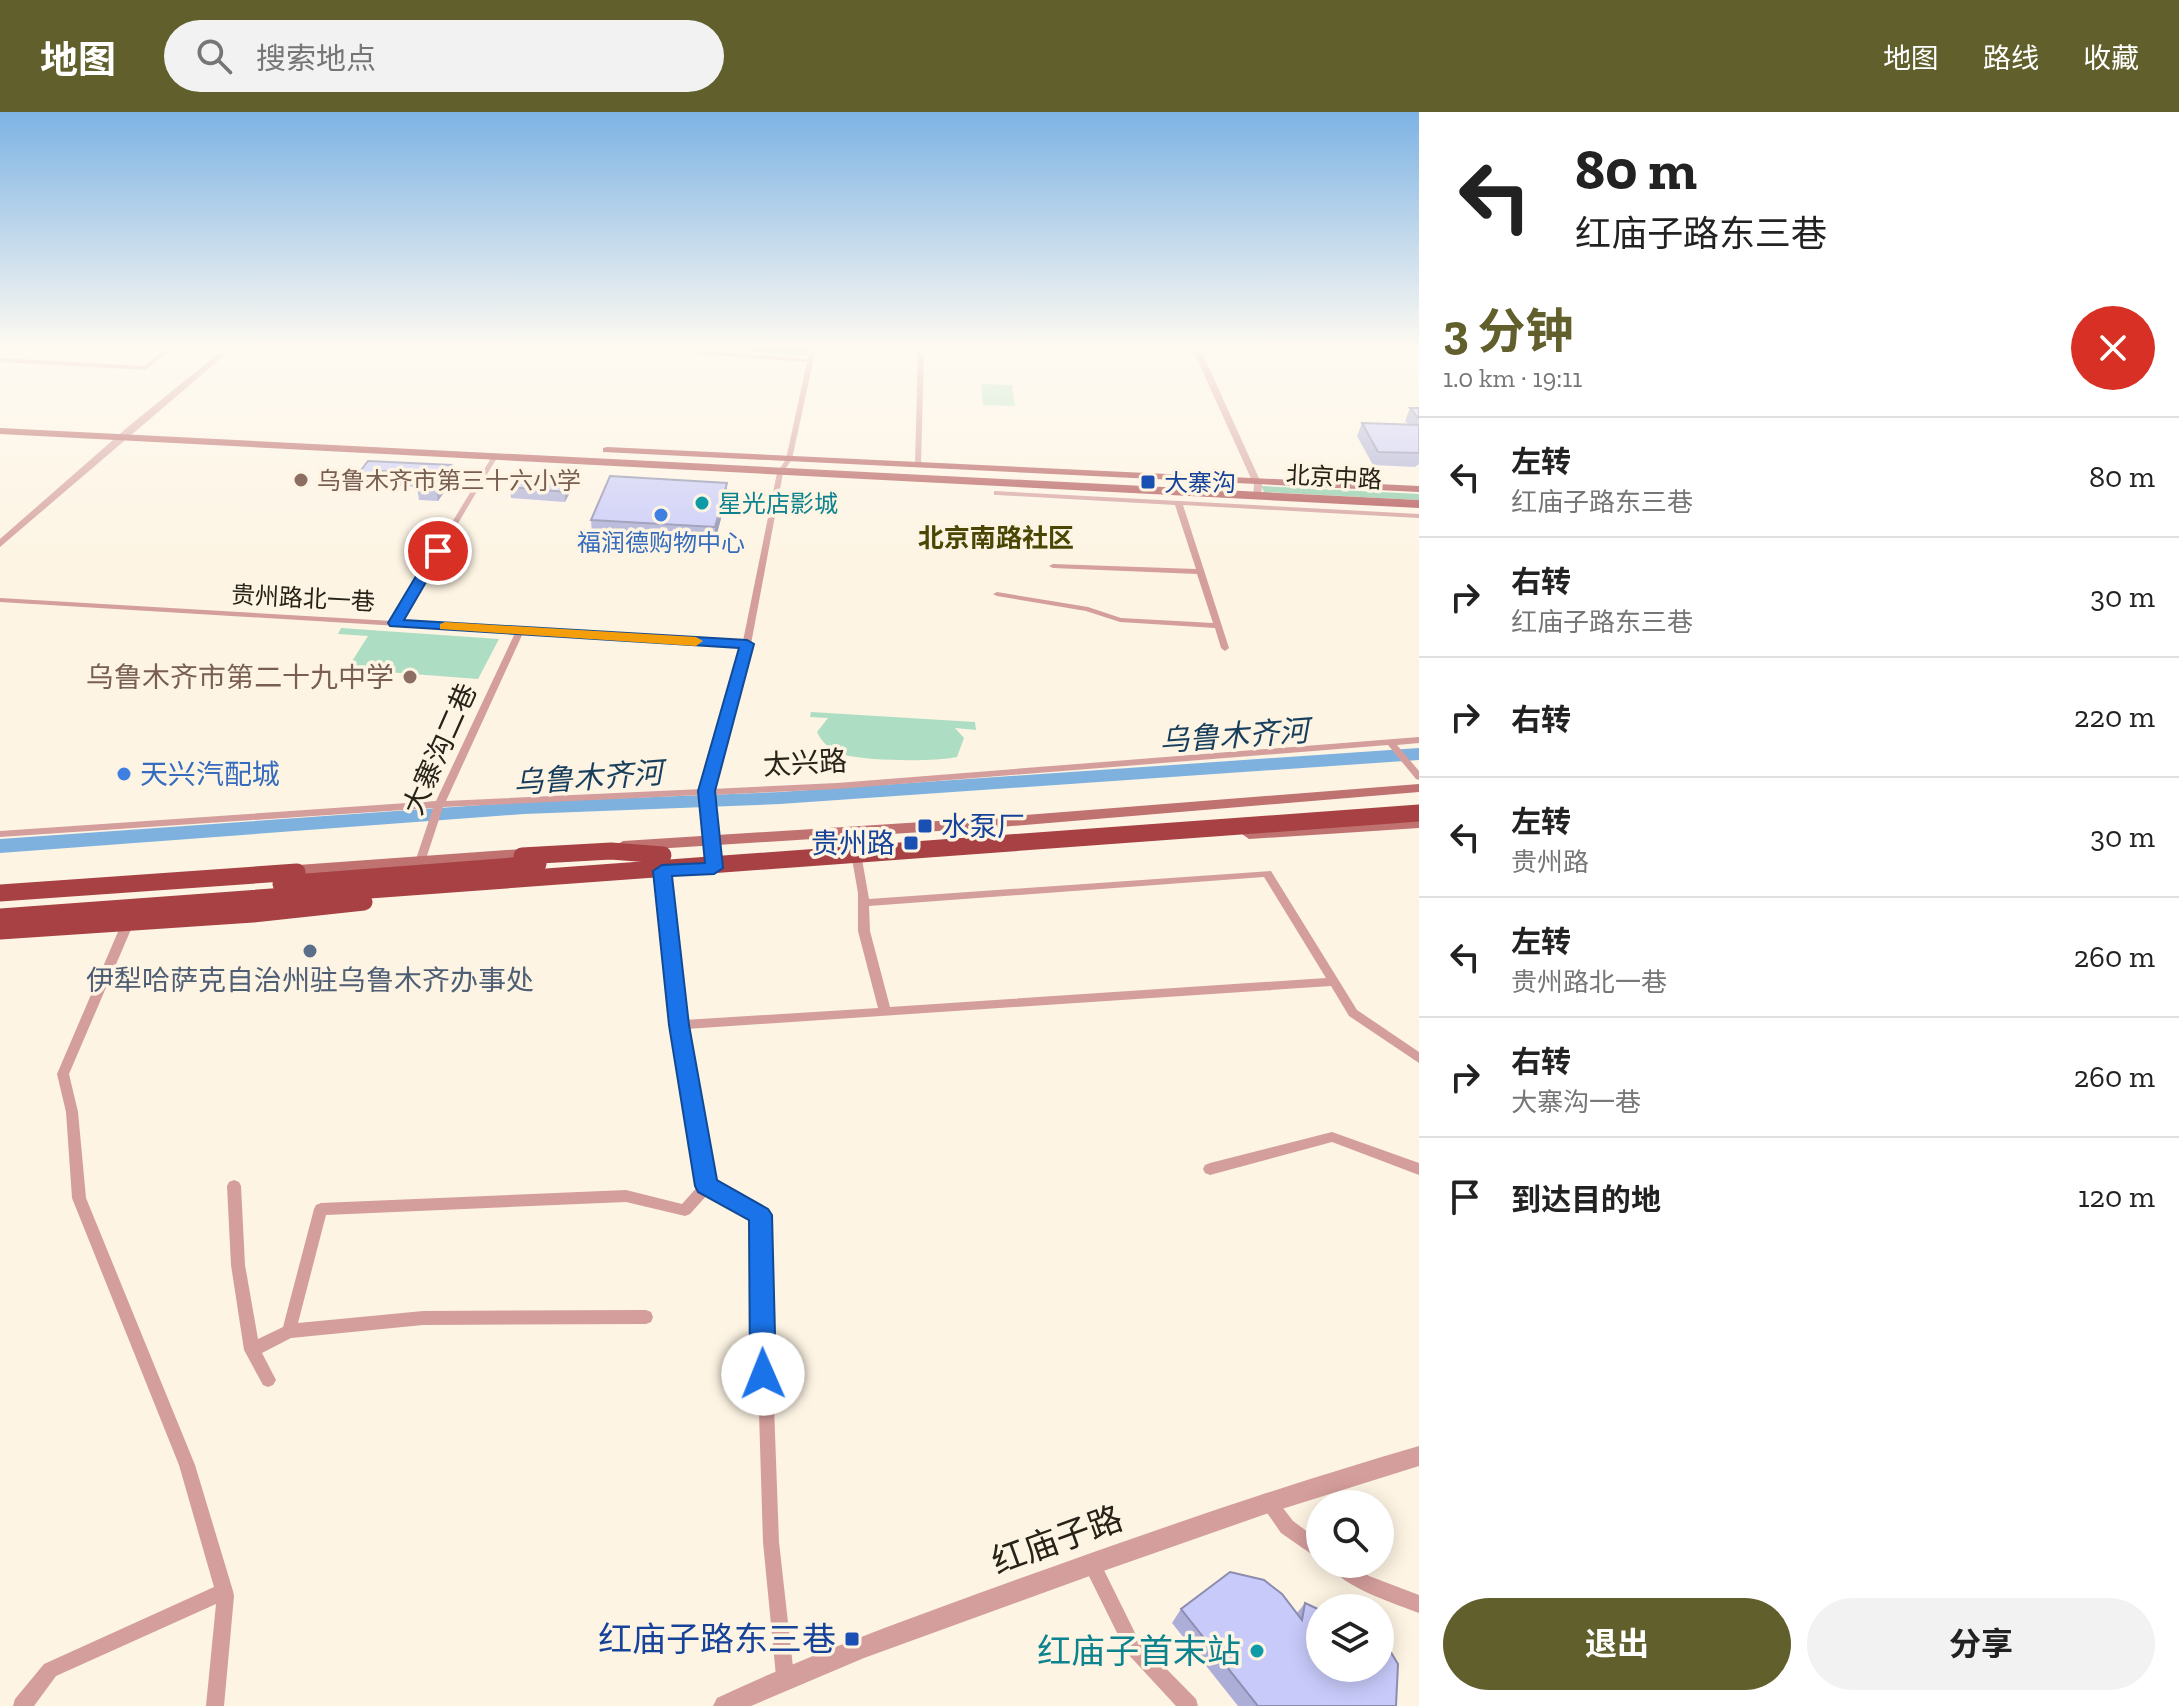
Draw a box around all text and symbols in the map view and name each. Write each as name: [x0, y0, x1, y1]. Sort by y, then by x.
search box: [164, 20, 724, 92]
icon: search: [192, 34, 236, 78]
text: 地图: [40, 37, 116, 83]
text: 搜索地点: [256, 41, 376, 77]
text: 地图: [1883, 42, 1939, 75]
text: 路线: [1983, 42, 2039, 75]
text: 收藏: [2083, 42, 2139, 75]
text: 80 m: [1575, 136, 1697, 203]
icon: left: [1443, 144, 1547, 248]
text: 红庙子路东三巷: [1575, 212, 1827, 255]
text: 3 分钟: [1443, 303, 1574, 360]
button: close: [2071, 306, 2155, 390]
text: 1.0 km · 19:11: [1443, 362, 1582, 394]
text: 左转: [1511, 444, 1571, 480]
icon: left: [1443, 455, 1487, 499]
text: 80 m: [2089, 459, 2155, 495]
street label: 北京中路: [1285, 460, 1383, 494]
place label: 乌鲁木齐市第三十六小学: [317, 466, 581, 495]
place label: 大寨沟: [1164, 468, 1236, 497]
marker: 乌鲁木齐市第三十六小学: [292, 471, 310, 489]
marker: 大寨沟: [1139, 473, 1157, 491]
text: 红庙子路东三巷: [1511, 486, 1693, 518]
place label: 星光店影城: [718, 489, 838, 518]
marker: 星光店影城: [693, 494, 711, 512]
marker: 福润德购物中心: [652, 506, 670, 524]
pin: [404, 517, 472, 585]
district label: 北京南路社区: [918, 522, 1074, 554]
place label: 福润德购物中心: [577, 528, 745, 557]
icon: arrive: [416, 529, 460, 573]
text: 右转: [1511, 564, 1571, 600]
icon: right: [1443, 575, 1487, 619]
text: 30 m: [2090, 579, 2155, 615]
street label: 贵州路北一巷: [230, 580, 376, 616]
text: 红庙子路东三巷: [1511, 606, 1693, 638]
place label: 乌鲁木齐市第二十九中学: [86, 661, 394, 694]
marker: 乌鲁木齐市第二十九中学: [401, 668, 419, 686]
street label: 大寨沟二巷: [396, 678, 484, 820]
icon: right: [1443, 695, 1487, 739]
text: 220 m: [2074, 699, 2155, 735]
text: 右转: [1511, 702, 1571, 738]
water label: 乌鲁木齐河: [1158, 712, 1315, 759]
street label: 太兴路: [762, 744, 848, 782]
water label: 乌鲁木齐河: [512, 754, 669, 801]
place label: 天兴汽配城: [140, 758, 280, 791]
marker: 天兴汽配城: [115, 765, 133, 783]
text: 左转: [1511, 804, 1571, 840]
place label: 水泵厂: [941, 810, 1025, 843]
icon: left: [1443, 815, 1487, 859]
marker: 水泵厂: [916, 817, 934, 835]
text: 30 m: [2090, 819, 2155, 855]
place label: 贵州路: [811, 827, 895, 860]
marker: 贵州路: [902, 834, 920, 852]
text: 贵州路: [1511, 846, 1589, 878]
text: 左转: [1511, 924, 1571, 960]
icon: left: [1443, 935, 1487, 979]
text: 260 m: [2074, 939, 2155, 975]
marker: 伊犁哈萨克自治州驻乌鲁木齐办事处: [301, 942, 319, 960]
place label: 伊犁哈萨克自治州驻乌鲁木齐办事处: [86, 964, 534, 997]
text: 贵州路北一巷: [1511, 966, 1667, 998]
text: 右转: [1511, 1044, 1571, 1080]
icon: right: [1443, 1055, 1487, 1099]
text: 260 m: [2074, 1059, 2155, 1095]
text: 大寨沟一巷: [1511, 1086, 1641, 1118]
icon: arrive: [1443, 1175, 1487, 1219]
text: 120 m: [2078, 1179, 2155, 1215]
text: 到达目的地: [1511, 1182, 1661, 1218]
position arrow: [721, 1332, 805, 1416]
map controls: [1306, 1490, 1394, 1682]
button: search: [1306, 1490, 1394, 1578]
street label: 红庙子路: [986, 1497, 1128, 1583]
button: layers: [1306, 1594, 1394, 1682]
button: 退出: [1443, 1598, 1791, 1690]
button: 分享: [1807, 1598, 2155, 1690]
place label: 红庙子路东三巷: [598, 1619, 836, 1660]
marker: 红庙子路东三巷: [843, 1630, 861, 1648]
place label: 红庙子首末站: [1037, 1631, 1241, 1672]
marker: 红庙子首末站: [1248, 1642, 1266, 1660]

